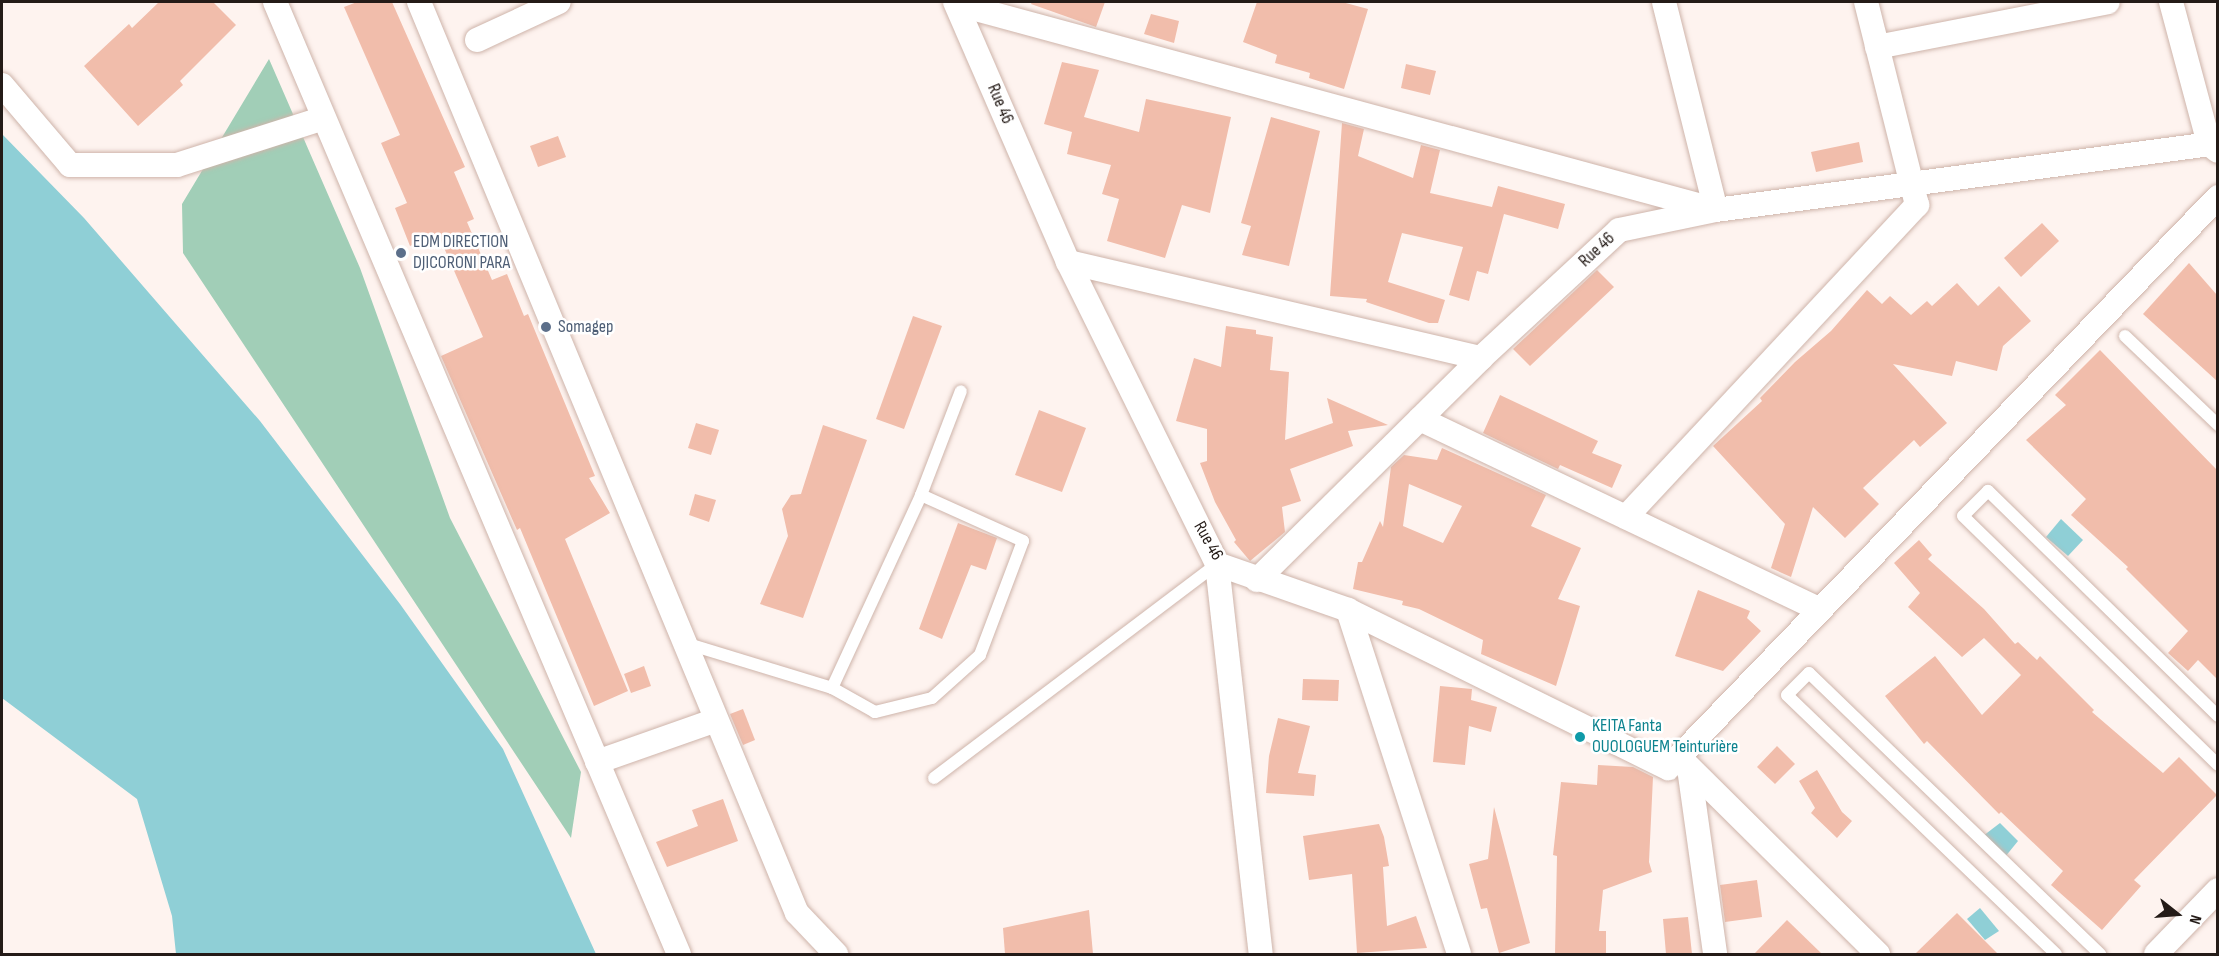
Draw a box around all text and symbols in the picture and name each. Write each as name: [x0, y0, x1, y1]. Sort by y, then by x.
street label: Rue 46: [982, 81, 1018, 127]
street label: Rue 46: [1575, 228, 1619, 272]
place label: EDM DIRECTION DJICORONI PARA: [413, 232, 510, 274]
marker: EDM DIRECTION DJICORONI PARA: [394, 246, 408, 260]
place label: Somagep: [558, 316, 613, 338]
marker: Somagep: [539, 320, 553, 334]
street label: Rue 46: [1188, 518, 1228, 564]
place label: KEITA Fanta OUOLOGUEM Teinturière: [1592, 716, 1738, 758]
marker: KEITA Fanta OUOLOGUEM Teinturière: [1573, 730, 1587, 744]
north arrow: [2147, 884, 2207, 944]
text: N: [2184, 913, 2205, 926]

